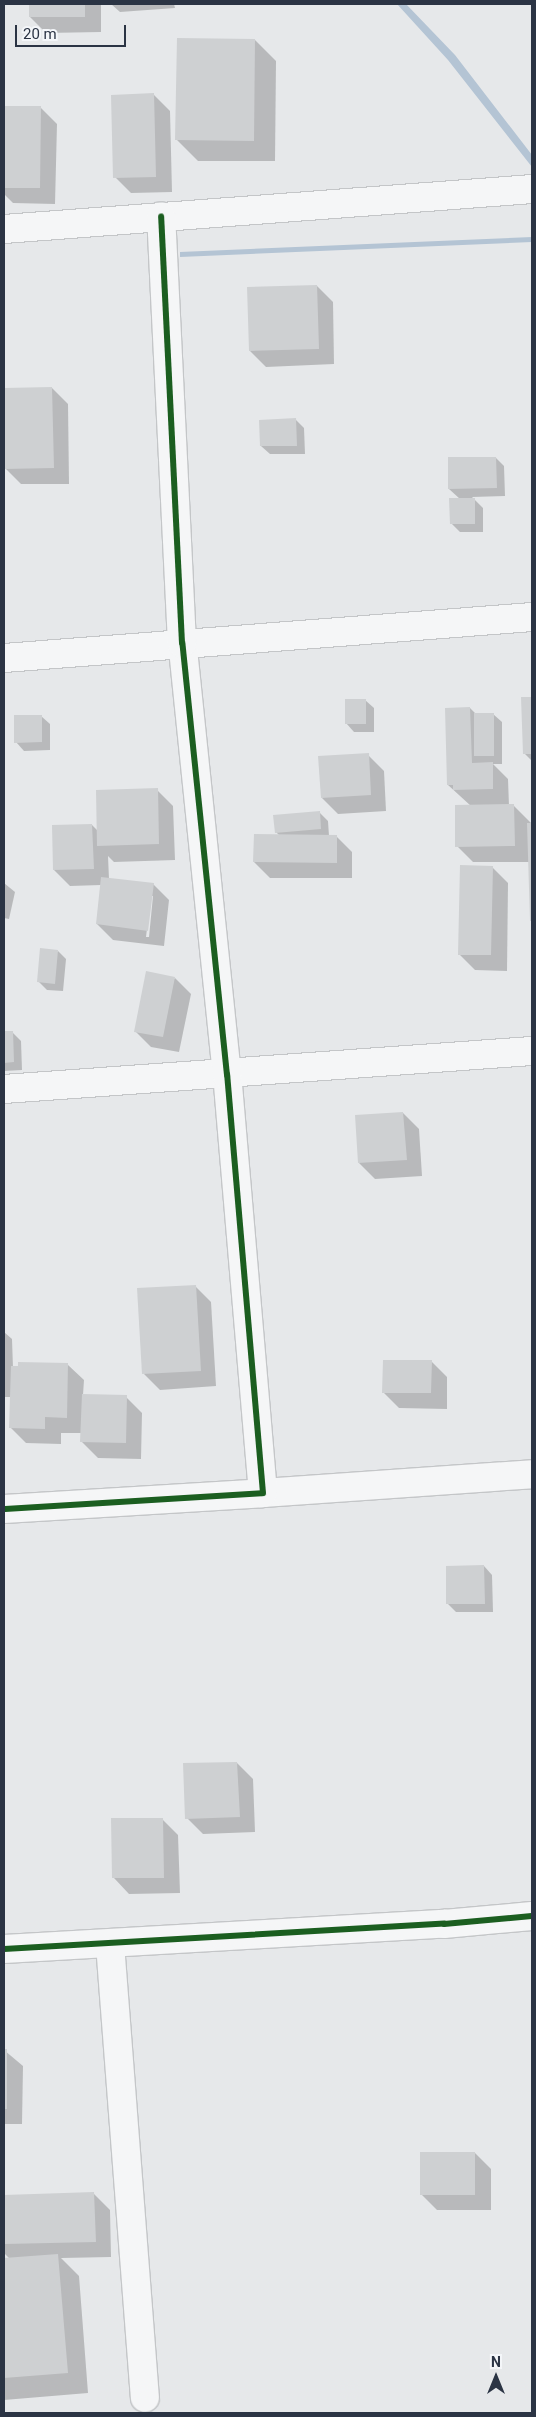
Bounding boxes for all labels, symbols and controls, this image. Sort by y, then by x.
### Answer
scale bar [18,15,129,47]
text: 20 m [23,25,57,43]
north arrow [471,2352,521,2402]
text: N [491,2354,501,2370]

